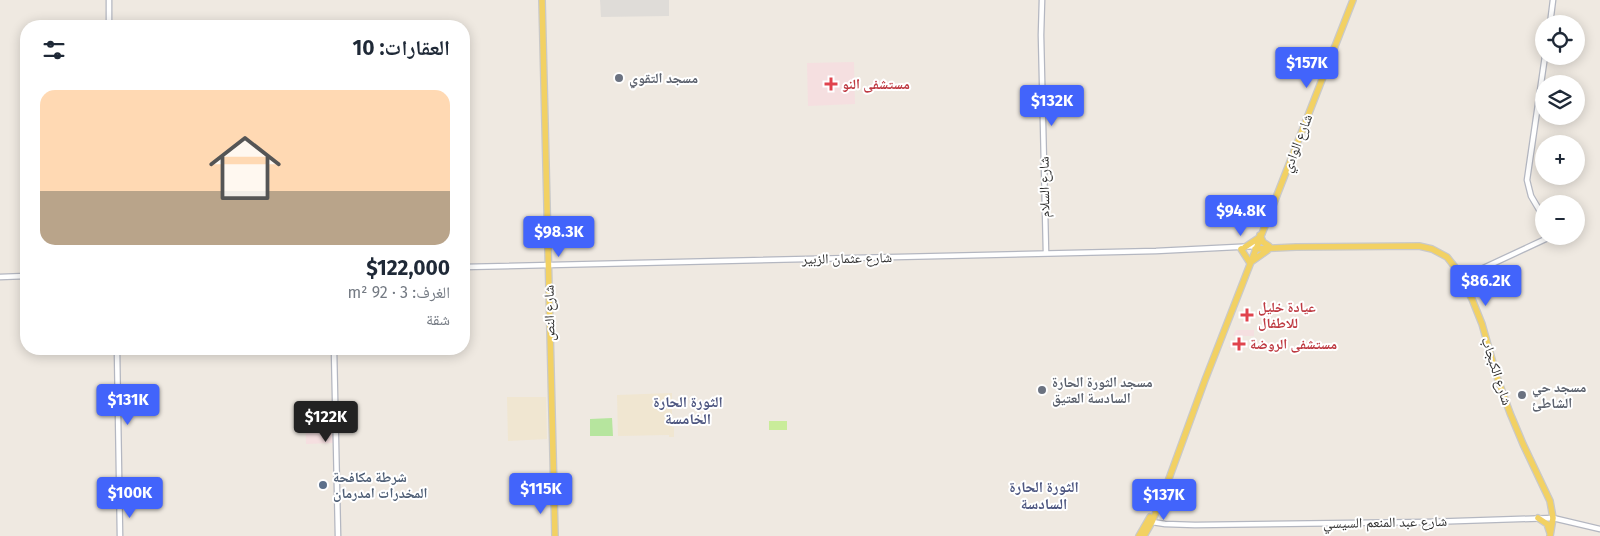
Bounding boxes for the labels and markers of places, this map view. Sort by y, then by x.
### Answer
pin: $157K [1272,46,1342,89]
place label: مسجد التقوي [629,70,698,89]
marker: مسجد التقوي [613,72,625,84]
place label: مستشفى النو [842,76,910,93]
marker: مستشفى النو [824,77,838,91]
pin: $132K [1017,84,1087,127]
pin: $94.8K [1200,194,1282,237]
pin: $98.3K [518,216,600,258]
pin: $86.2K [1445,264,1527,307]
place label: عيادة خليل للاطفال [1258,299,1316,332]
marker: عيادة خليل للاطفال [1240,308,1254,322]
place label: مستشفى الروضة [1250,336,1337,353]
marker: مستشفى الروضة [1232,337,1246,351]
place label: مسجد الثورة الحارة السادسة العتيق [1052,374,1153,407]
place label: مسجد حي الشاطئ [1532,379,1586,412]
pin: $131K [93,384,163,426]
marker: مسجد الثورة الحارة السادسة العتيق [1036,384,1048,396]
marker: مسجد حي الشاطئ [1516,389,1528,401]
pin: $122K [291,400,361,443]
place label: شرطة مكافحة المخدرات امدرمان [333,469,427,502]
pin: $115K [506,472,576,515]
pin: $100K [95,476,165,519]
pin: $137K [1129,478,1199,521]
marker: شرطة مكافحة المخدرات امدرمان [317,479,329,491]

